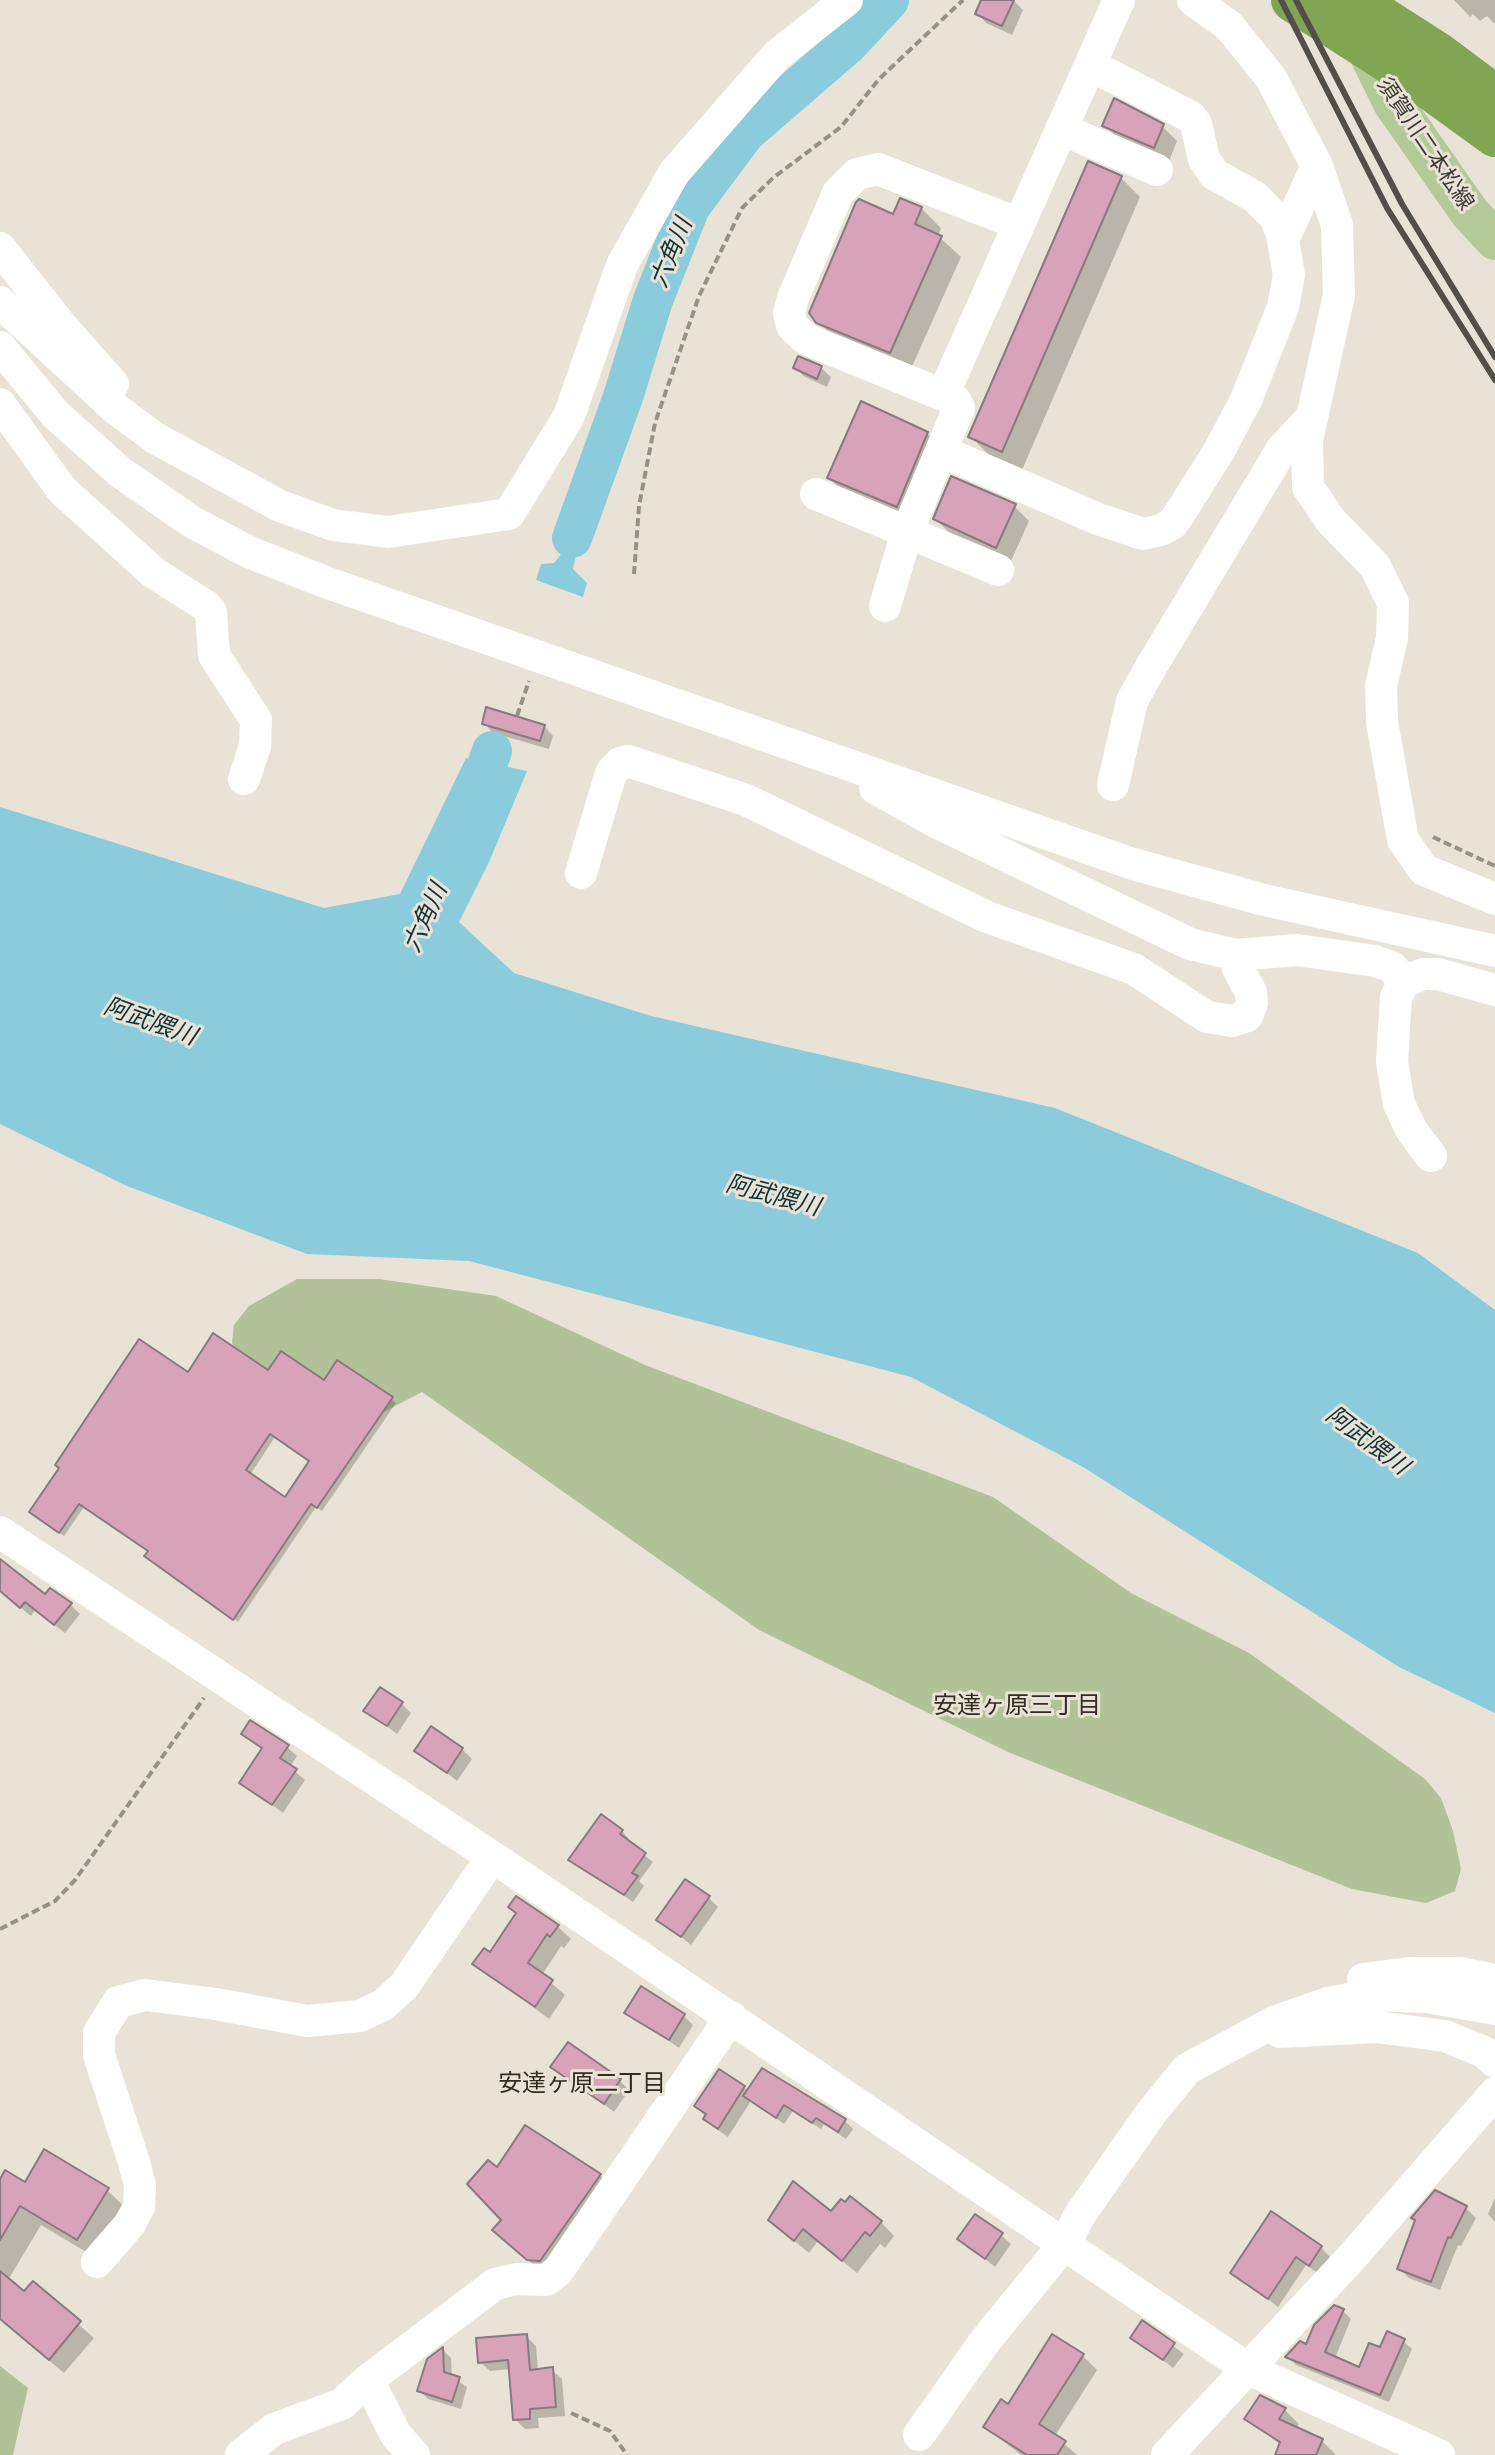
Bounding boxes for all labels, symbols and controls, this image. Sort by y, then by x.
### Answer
street label: 須賀川二本松線 [1371,73,1479,215]
water label: 六角川 [645,214,699,292]
water label: 六角川 [398,879,454,957]
water label: 阿武隈川 [100,992,200,1052]
water label: 阿武隈川 [723,1170,823,1222]
water label: 阿武隈川 [1320,1401,1414,1481]
district label: 安達ヶ原三丁目 [933,1692,1101,1720]
district label: 安達ヶ原二丁目 [498,2070,666,2098]

